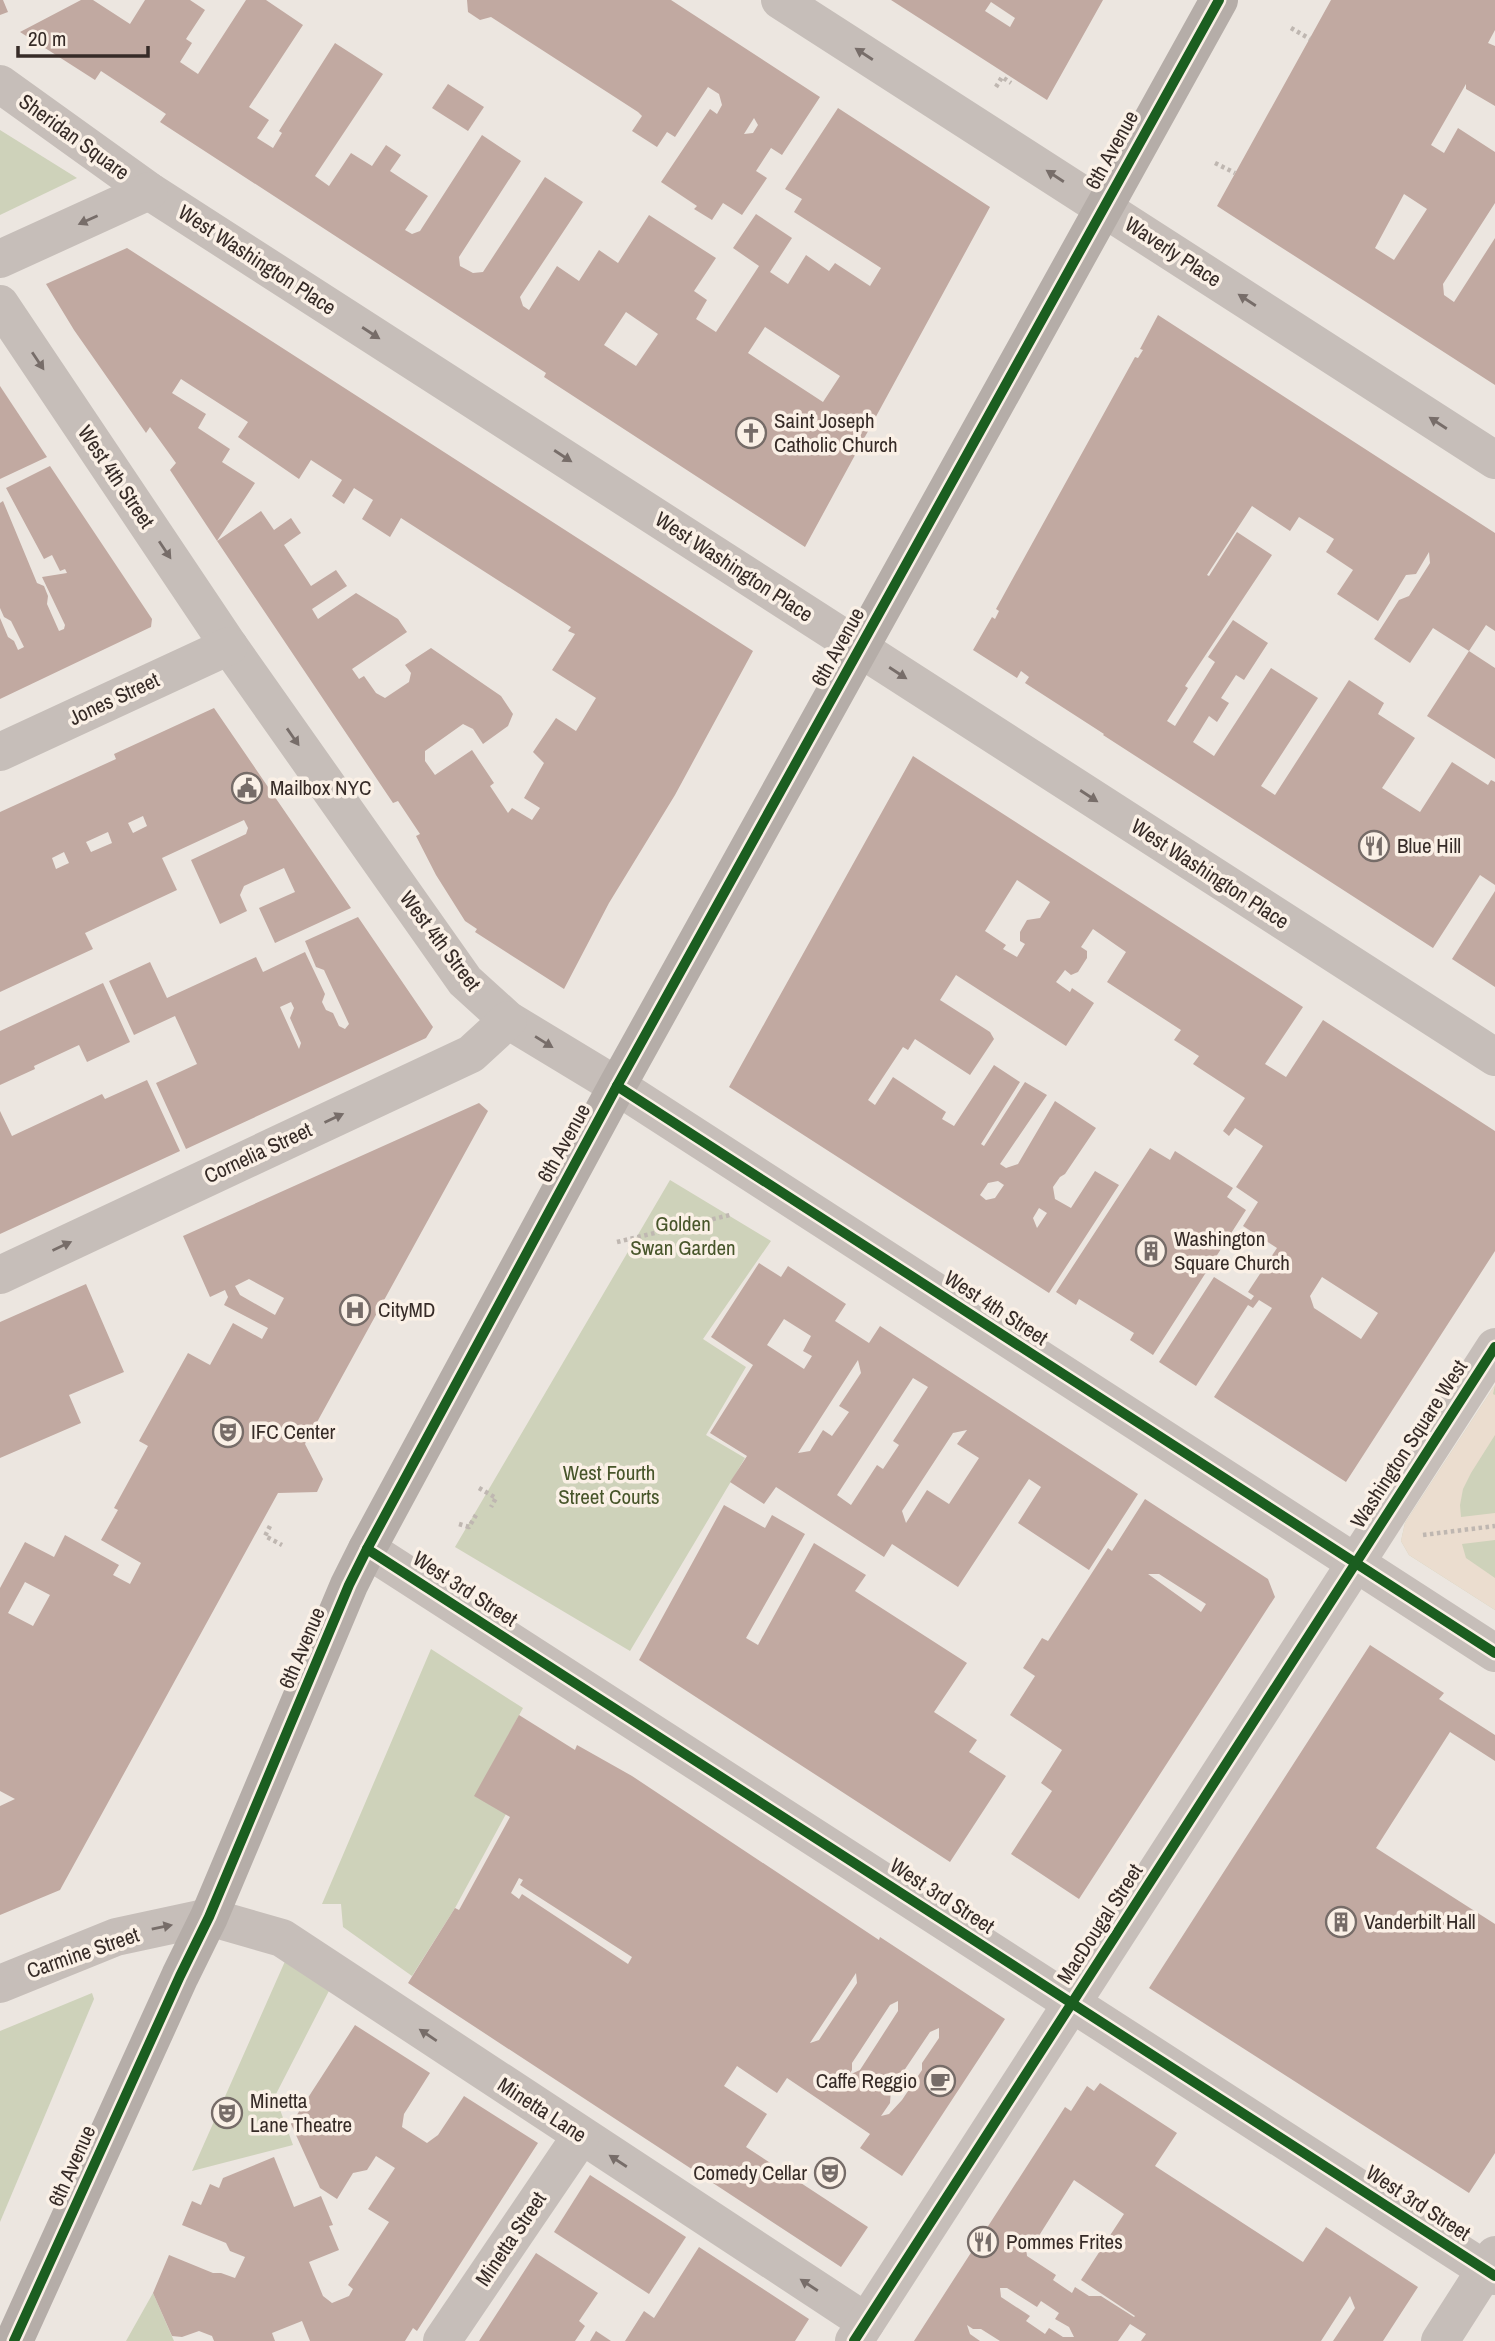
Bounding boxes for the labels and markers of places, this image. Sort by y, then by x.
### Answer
place label: Saint Joseph Catholic Church [774,406,897,459]
church icon: Saint Joseph Catholic Church [734,416,768,450]
public building icon: Mailbox NYC [230,771,264,805]
place label: Mailbox NYC [270,773,371,802]
restaurant icon: Blue Hill [1357,829,1391,863]
place label: Blue Hill [1397,831,1461,860]
place label: Washington Square Church [1174,1224,1290,1277]
building icon: Washington Square Church [1134,1234,1168,1268]
hospital icon: CityMD [338,1293,372,1327]
place label: CityMD [378,1295,435,1324]
theatre icon: IFC Center [211,1415,245,1449]
place label: IFC Center [251,1417,335,1446]
building icon: Vanderbilt Hall [1324,1905,1358,1939]
place label: Vanderbilt Hall [1364,1907,1476,1936]
cafe icon: Caffe Reggio [923,2064,957,2098]
place label: Caffe Reggio [816,2066,917,2095]
place label: Minetta Lane Theatre [250,2086,352,2139]
theatre icon: Minetta Lane Theatre [210,2096,244,2130]
theatre icon: Comedy Cellar [813,2156,847,2190]
place label: Comedy Cellar [693,2158,807,2187]
restaurant icon: Pommes Frites [966,2225,1000,2259]
place label: Pommes Frites [1006,2227,1123,2256]

